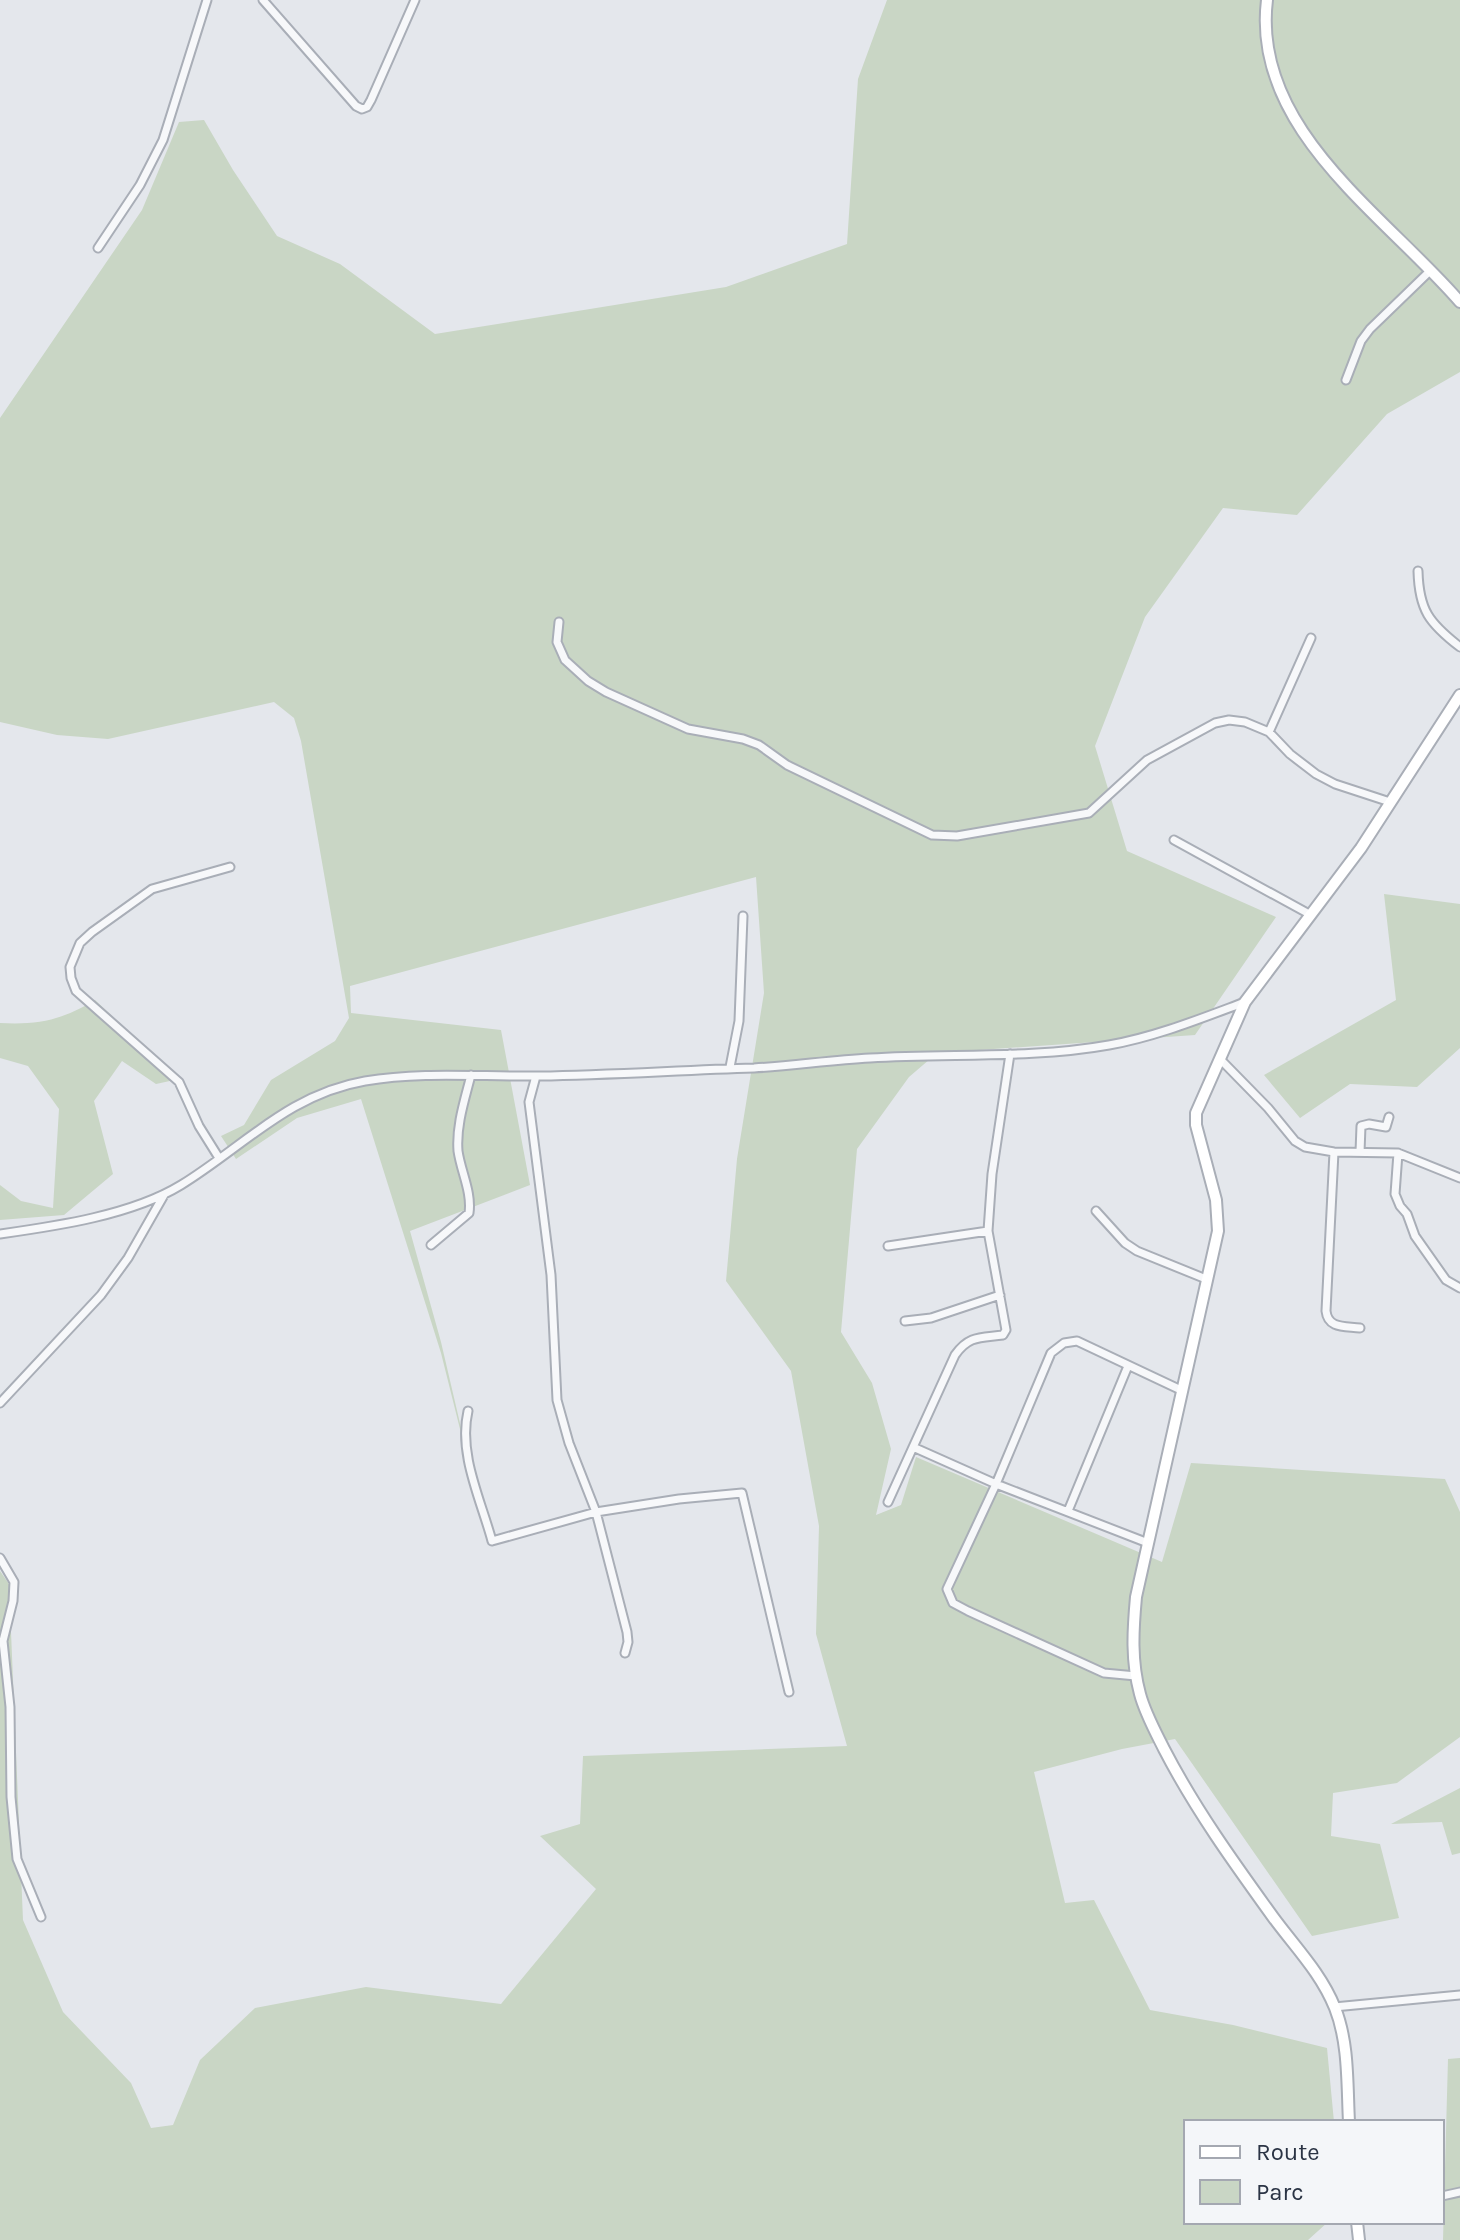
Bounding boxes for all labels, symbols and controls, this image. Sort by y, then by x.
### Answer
legend [1184,2120,1444,2224]
text: Route [1256,2138,1320,2166]
text: Parc [1256,2178,1304,2206]

